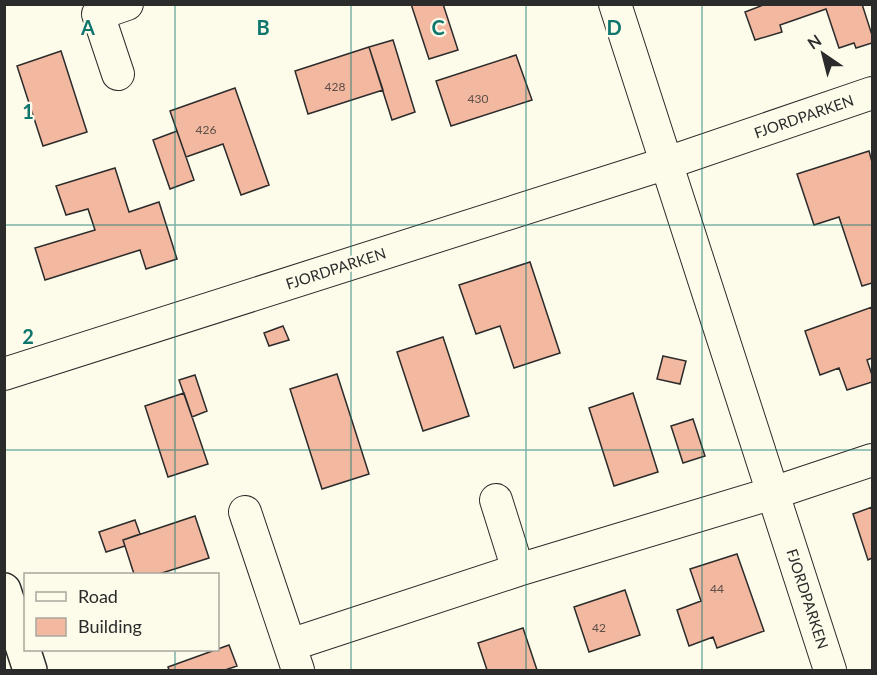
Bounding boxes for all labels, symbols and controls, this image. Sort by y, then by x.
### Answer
text: A [80,15,95,39]
text: B [256,15,270,39]
text: C [431,15,445,39]
text: D [606,15,622,39]
north arrow [793,24,853,84]
text: N [804,30,825,53]
house number: 428 [325,79,345,94]
house number: 430 [468,91,488,106]
street label: FJORDPARKEN [752,91,856,142]
text: 1 [22,99,34,123]
house number: 426 [196,122,216,137]
street label: FJORDPARKEN [283,243,388,293]
text: 2 [22,324,34,348]
street label: FJORDPARKEN [783,546,833,651]
legend [24,573,219,651]
house number: 44 [710,581,724,596]
text: Road [78,585,118,607]
text: Building [78,615,142,637]
house number: 42 [592,620,606,635]

